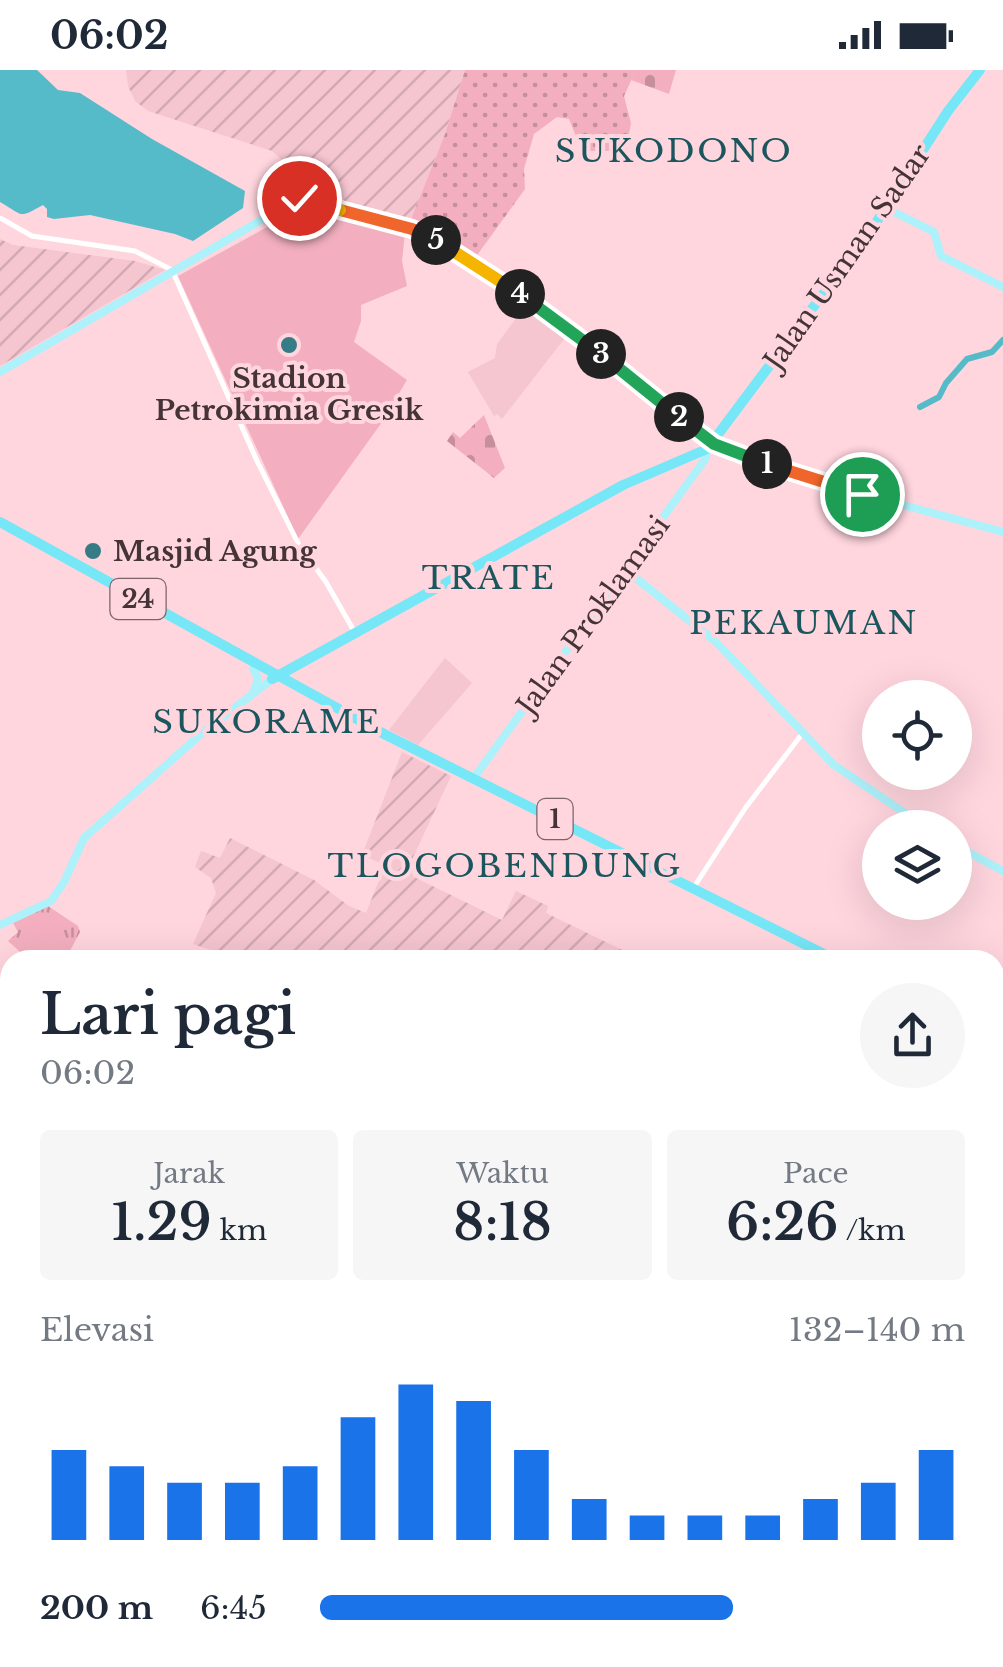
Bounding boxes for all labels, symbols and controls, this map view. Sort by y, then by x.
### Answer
text: 06:02 [50,12,169,59]
district label: SUKODONO [555,131,793,171]
street label: Jalan Usman Sadar [754,137,939,380]
pin [257,156,342,241]
icon: check [272,171,327,226]
pin: 5 [411,215,461,265]
text: 5 [428,222,444,257]
pin: 4 [495,269,545,319]
text: 4 [511,276,529,311]
pin: 3 [576,329,626,379]
marker: Stadion Petrokimia Gresik [278,334,300,356]
text: 3 [592,336,610,371]
place label: Stadion Petrokimia Gresik [155,361,424,428]
pin: 2 [654,392,704,442]
text: 2 [670,399,688,434]
pin: 1 [742,439,792,489]
text: 1 [761,446,773,481]
pin [820,452,905,537]
icon: arrive [835,467,890,522]
street label: Jalan Proklamasi [507,509,677,725]
place label: Masjid Agung [113,534,317,569]
marker: Masjid Agung [82,540,104,562]
district label: TRATE [422,558,556,598]
road number: 24 [110,579,166,619]
district label: PEKAUMAN [689,603,919,643]
map controls [862,680,972,920]
button: locate [862,680,972,790]
district label: SUKORAME [152,702,382,742]
road number: 1 [538,799,572,839]
button: layers [862,810,972,920]
district label: TLOGOBENDUNG [328,846,683,886]
text: Lari pagi [40,981,296,1049]
button: share [860,983,965,1088]
text: 06:02 [40,1053,135,1093]
text: Jarak [153,1156,225,1191]
text: Waktu [456,1156,549,1191]
text: Pace [783,1156,849,1191]
text: 1.29 [111,1191,212,1254]
text: 8:18 [453,1191,552,1254]
text: 6:26 [726,1191,839,1254]
text: km [212,1213,267,1248]
text: /km [839,1213,906,1248]
text: Elevasi [40,1310,154,1350]
text: 132–140 m [789,1310,965,1350]
text: 200 m [40,1588,153,1628]
text: 6:45 [200,1588,267,1628]

